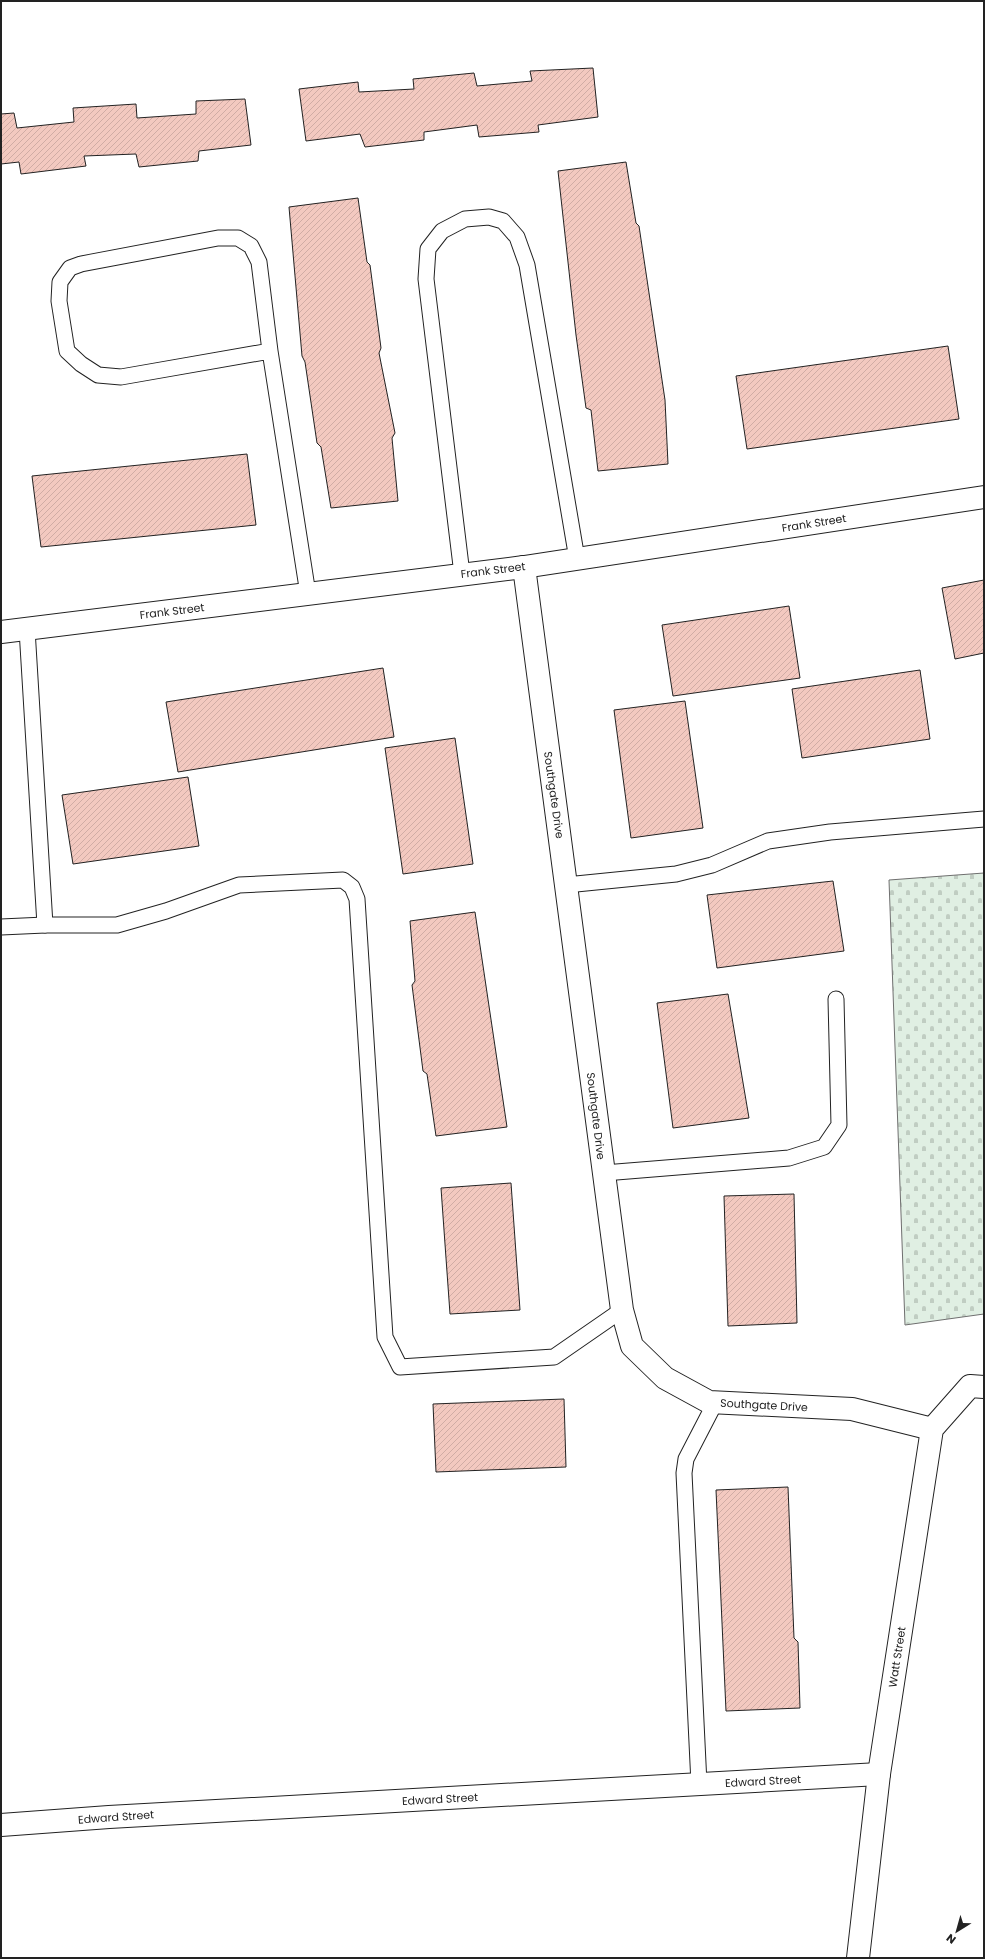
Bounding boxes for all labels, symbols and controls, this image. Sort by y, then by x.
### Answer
street label: Frank Street [781,510,847,536]
street label: Frank Street [460,558,526,582]
street label: Frank Street [139,599,205,623]
street label: Southgate Drive [540,750,568,840]
street label: Southgate Drive [583,1071,609,1161]
street label: Southgate Drive [720,1395,808,1415]
street label: Watt Street [884,1625,910,1689]
street label: Edward Street [725,1771,801,1791]
street label: Edward Street [402,1789,478,1809]
street label: Edward Street [77,1806,155,1828]
north arrow [937,1911,977,1951]
text: N [943,1930,959,1948]

